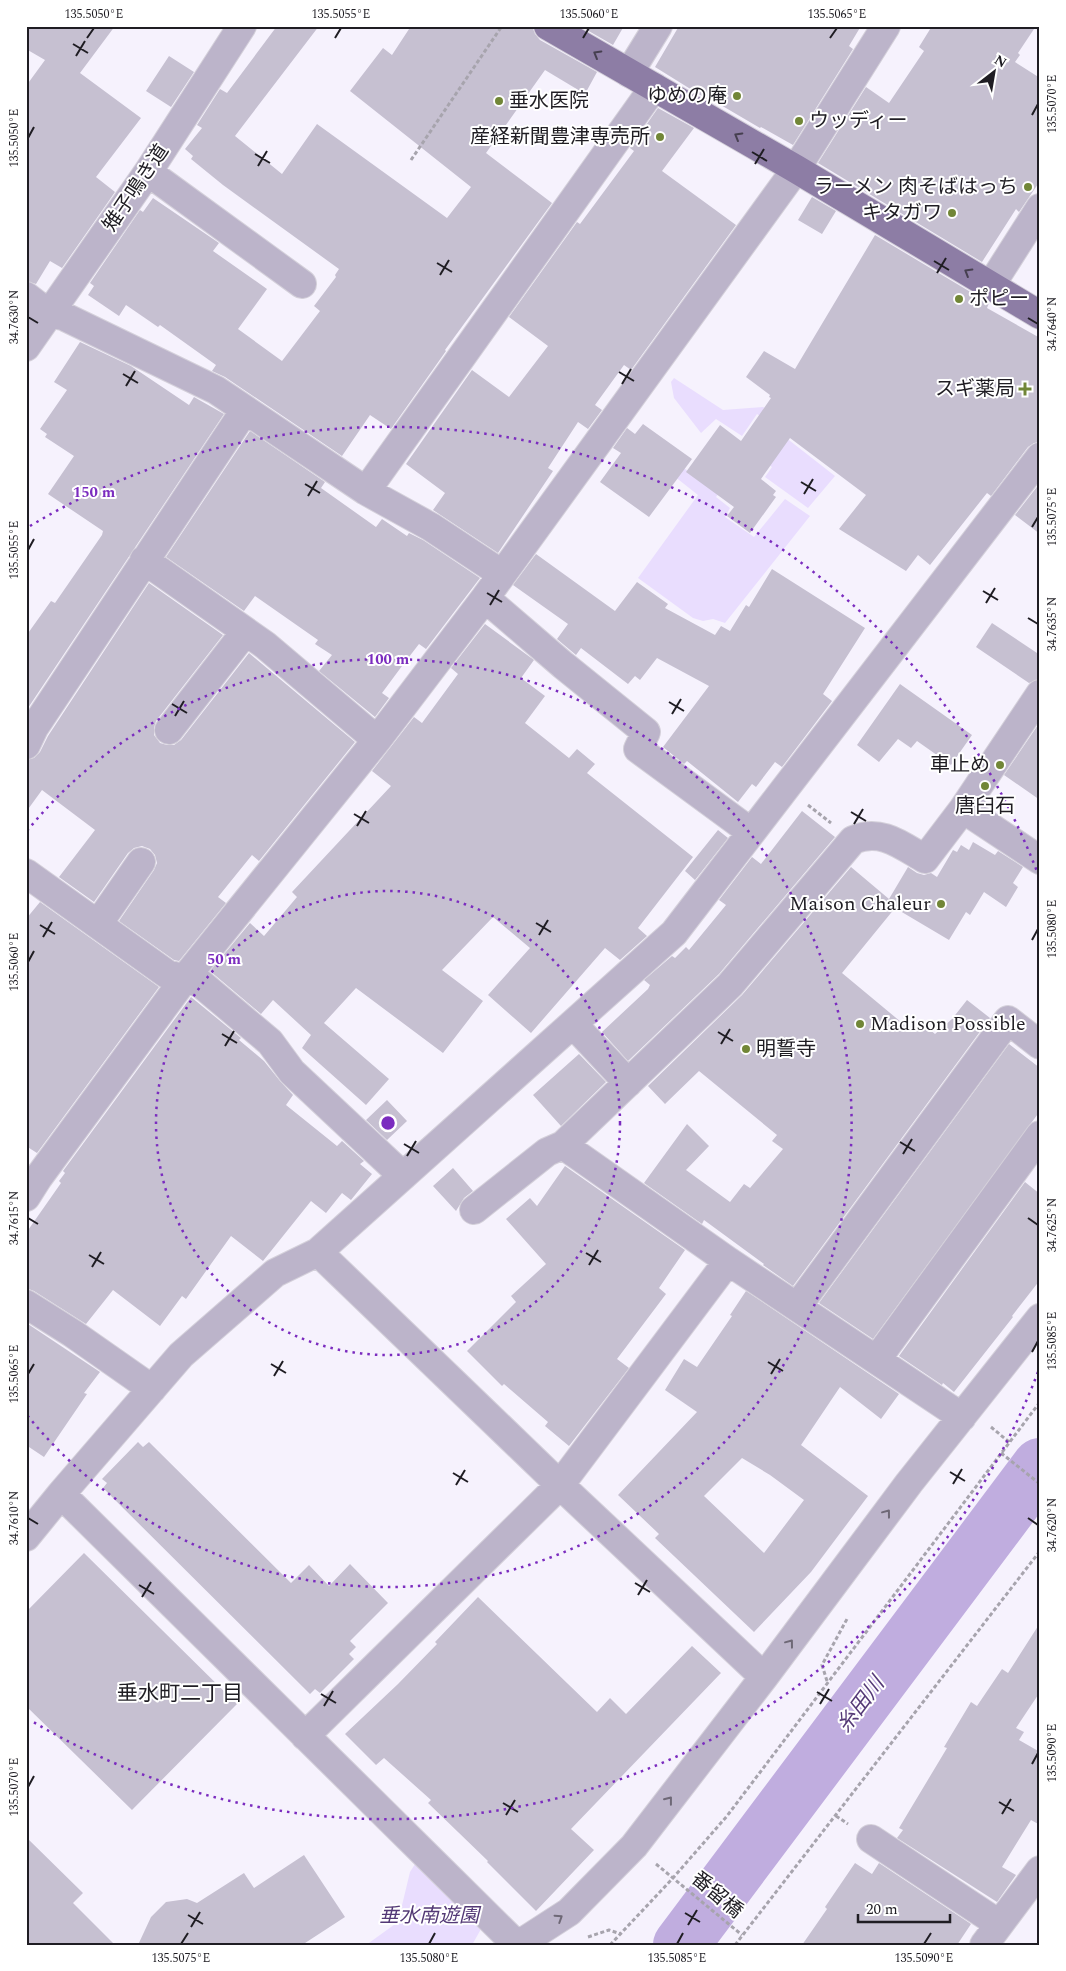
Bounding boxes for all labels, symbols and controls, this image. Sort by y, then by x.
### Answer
text: 135.5050°E [65,5,123,24]
text: 135.5055°E [312,5,370,24]
text: 135.5060°E [560,5,618,24]
text: 135.5065°E [808,5,866,24]
north arrow [968,48,1018,98]
text: N [990,49,1011,73]
one-way arrow [594,51,603,61]
text: 135.5070°E [1043,75,1062,133]
place label: ゆめの庵 [647,81,727,111]
place label: 垂水医院 [509,86,589,116]
marker: ゆめの庵 [731,90,743,102]
marker: 垂水医院 [493,95,505,107]
place label: ウッディー [809,106,908,136]
text: 135.5050°E [5,109,24,167]
marker: ウッディー [793,115,805,127]
place label: 産経新聞豊津専売所 [470,122,650,152]
marker: 産経新聞豊津専売所 [654,131,666,143]
one-way arrow [734,132,743,142]
street label: 雉子鳴き道 [96,138,176,238]
place label: ラーメン 肉そばはっち [814,172,1018,202]
marker: ラーメン 肉そばはっち [1022,181,1034,193]
place label: キタガワ [862,198,942,228]
marker: キタガワ [946,207,958,219]
one-way arrow [965,268,974,278]
place label: ポピー [969,284,1029,314]
text: 34.7630°N [5,290,24,344]
marker: ポピー [953,293,965,305]
text: 34.7640°N [1043,297,1062,351]
place label: スギ薬局 [935,374,1015,404]
marker: スギ薬局 [1019,383,1031,395]
text: 150 m [73,481,116,504]
text: 135.5075°E [1043,488,1062,546]
text: 135.5055°E [5,521,24,579]
text: 34.7635°N [1043,597,1062,651]
text: 100 m [367,648,410,671]
place label: 車止め [930,750,990,780]
marker: 車止め [994,759,1006,771]
marker: 唐臼石 [979,780,991,792]
place label: 唐臼石 [955,791,1015,821]
place label: Maison Chaleur [789,889,931,919]
marker: Maison Chaleur [935,898,947,910]
text: 135.5080°E [1043,900,1062,958]
text: 135.5060°E [5,933,24,991]
text: 50 m [207,948,242,971]
place label: Madison Possible [870,1009,1026,1039]
marker: Madison Possible [854,1018,866,1030]
place label: 明誓寺 [756,1034,816,1064]
marker: 明誓寺 [740,1043,752,1055]
centre of rings [379,1114,397,1132]
text: 34.7615°N [5,1191,24,1245]
text: 34.7625°N [1043,1198,1062,1252]
text: 135.5085°E [1043,1312,1062,1370]
text: 135.5065°E [5,1345,24,1403]
text: 34.7610°N [5,1491,24,1545]
text: 34.7620°N [1043,1498,1062,1552]
one-way arrow [882,1510,890,1519]
one-way arrow [784,1639,793,1649]
water label: 糸田川 [829,1669,894,1740]
district label: 垂水町二丁目 [117,1678,243,1710]
text: 135.5090°E [1043,1724,1062,1782]
text: 135.5070°E [5,1758,24,1816]
one-way arrow [664,1796,673,1805]
street label: 番留橋 [684,1864,750,1926]
scale bar [858,1891,951,1923]
text: 20 m [866,1898,898,1921]
park label: 垂水南遊園 [379,1901,482,1931]
one-way arrow [554,1915,563,1924]
text: 135.5075°E [152,1949,210,1968]
text: 135.5080°E [400,1949,458,1968]
text: 135.5085°E [648,1949,706,1968]
text: 135.5090°E [895,1949,953,1968]

